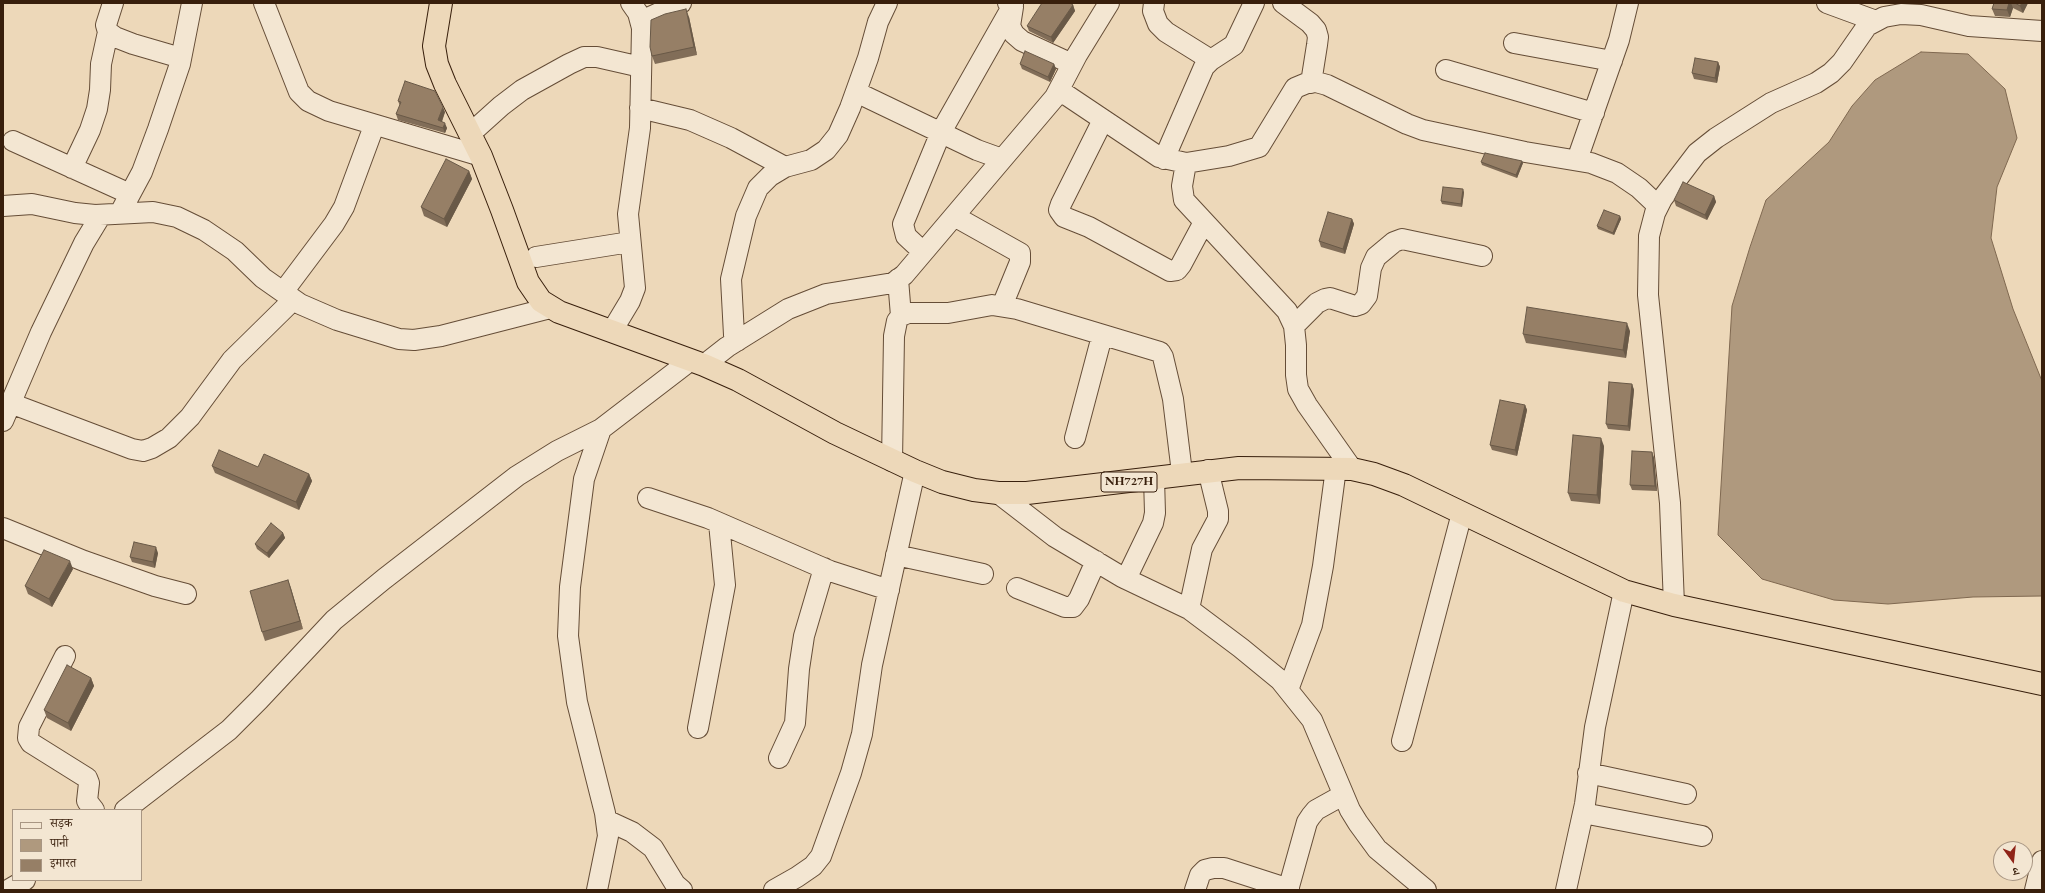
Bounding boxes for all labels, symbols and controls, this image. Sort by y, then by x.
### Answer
road number: NH727H [1101,472,1157,492]
legend [12,809,142,881]
text: सड़क [50,815,73,831]
text: पानी [50,835,68,851]
north arrow [1993,841,2033,881]
text: इमारत [50,855,76,871]
text: उ [2011,864,2020,879]

